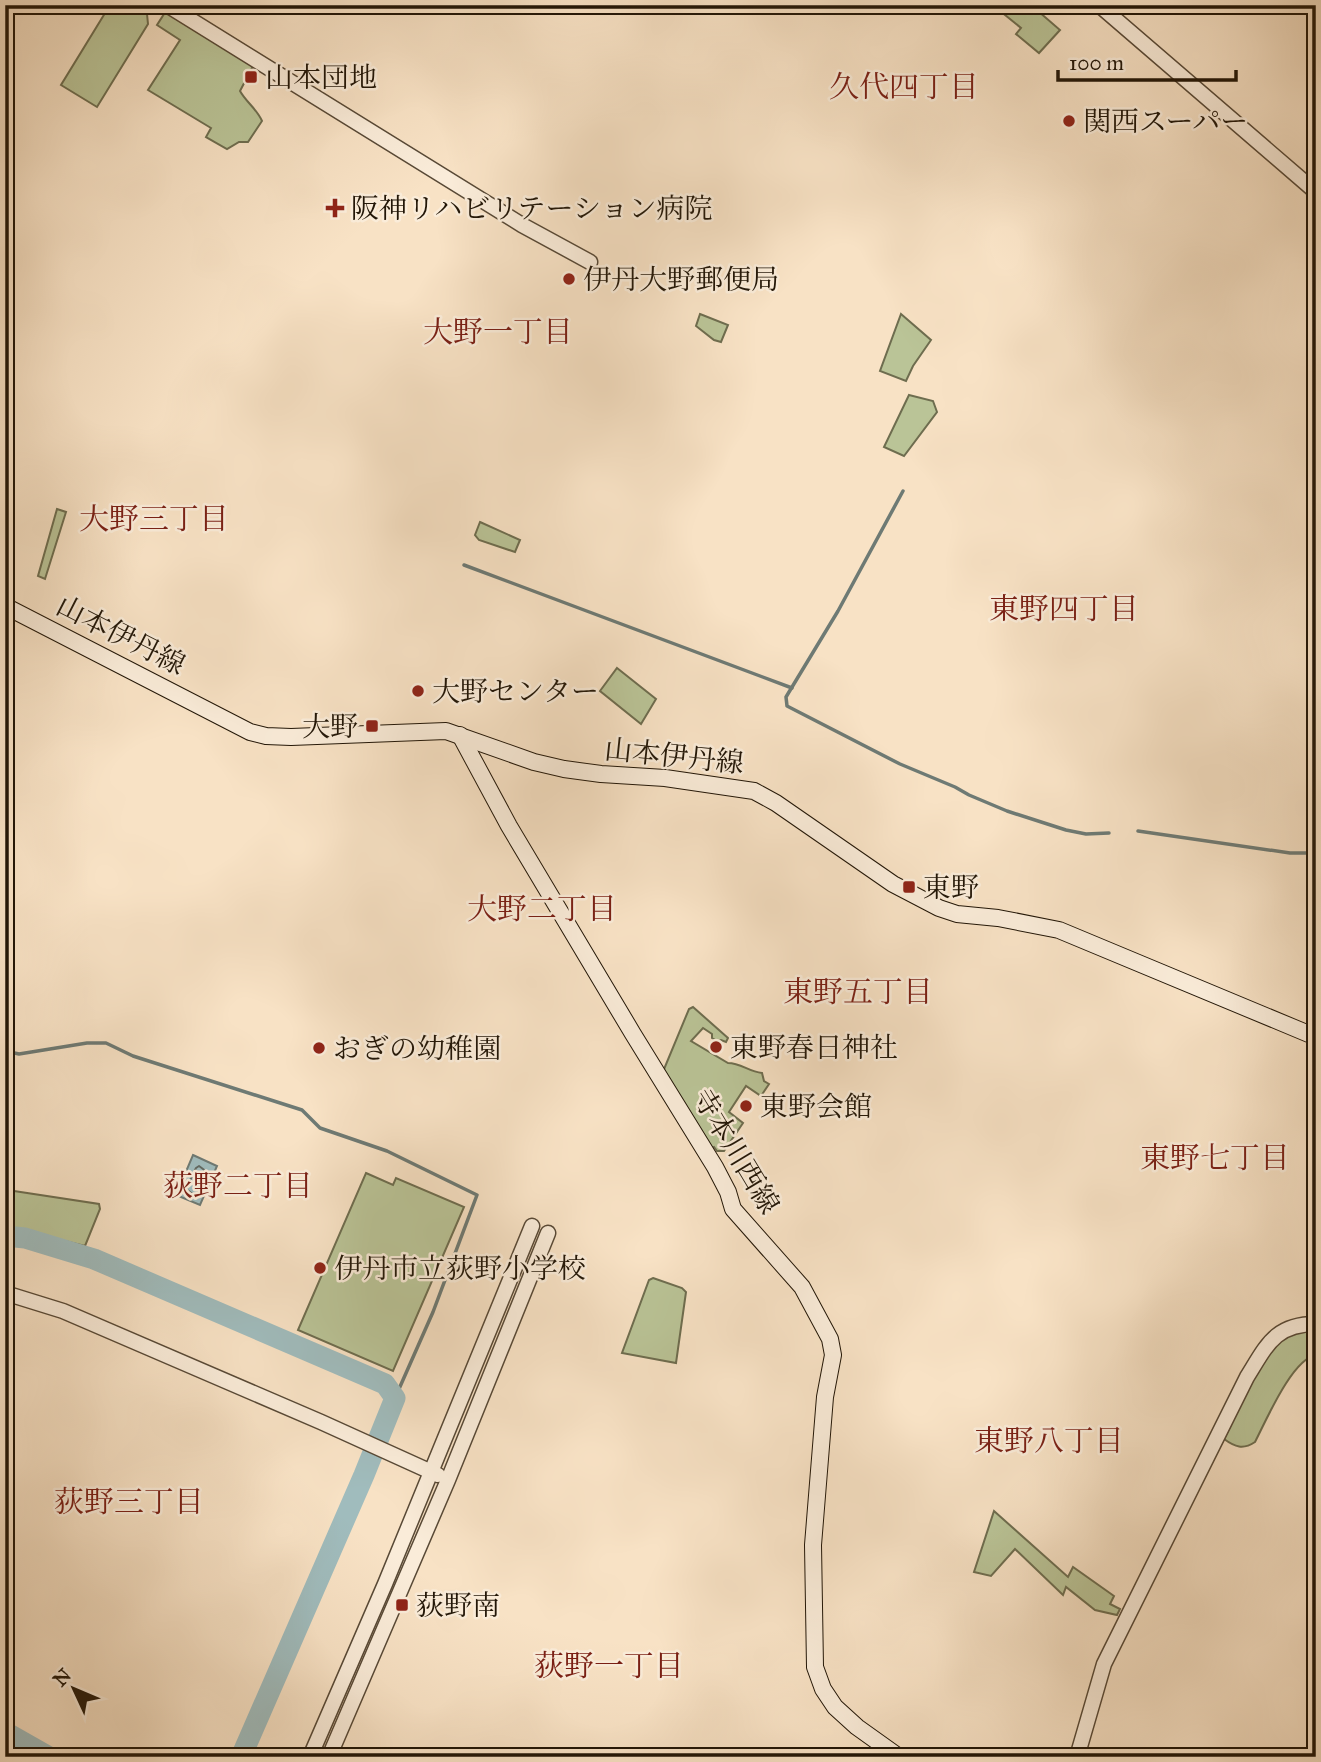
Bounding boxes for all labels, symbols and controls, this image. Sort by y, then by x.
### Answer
scale bar [1058,38,1237,82]
text: 100 m [1069,50,1124,76]
place label: 山本団地 [265,60,377,95]
marker: 山本団地 [243,69,259,85]
district label: 久代四丁目 [829,69,979,105]
place label: 関西スーパー [1083,104,1248,139]
marker: 関西スーパー [1061,113,1077,129]
place label: 阪神リハビリテーション病院 [351,191,712,226]
marker: 阪神リハビリテーション病院 [325,198,345,218]
place label: 伊丹大野郵便局 [583,262,779,297]
marker: 伊丹大野郵便局 [561,271,577,287]
district label: 大野一丁目 [423,314,573,350]
district label: 大野三丁目 [79,501,229,537]
street label: 山本伊丹線 [51,588,191,682]
district label: 東野四丁目 [989,591,1139,627]
place label: 大野センター [432,674,599,709]
marker: 大野センター [410,683,426,699]
place label: 大野 [302,709,358,744]
marker: 大野 [364,718,380,734]
street label: 山本伊丹線 [603,731,745,781]
place label: 東野 [923,870,979,905]
marker: 東野 [901,879,917,895]
district label: 大野二丁目 [467,891,617,927]
district label: 東野五丁目 [783,974,933,1010]
place label: 東野春日神社 [730,1030,898,1065]
place label: おぎの幼稚園 [333,1031,501,1066]
marker: 東野春日神社 [708,1039,724,1055]
marker: おぎの幼稚園 [311,1040,327,1056]
street label: 寺本川西線 [685,1082,787,1220]
place label: 東野会館 [760,1089,872,1124]
marker: 東野会館 [738,1098,754,1114]
district label: 東野七丁目 [1140,1140,1290,1176]
district label: 荻野二丁目 [163,1168,313,1204]
place label: 伊丹市立荻野小学校 [334,1251,586,1286]
marker: 伊丹市立荻野小学校 [312,1260,328,1276]
district label: 東野八丁目 [974,1423,1124,1459]
district label: 荻野三丁目 [54,1484,204,1520]
place label: 荻野南 [416,1588,500,1623]
marker: 荻野南 [394,1597,410,1613]
district label: 荻野一丁目 [534,1648,684,1684]
north arrow [38,1654,108,1724]
text: N [48,1664,76,1691]

